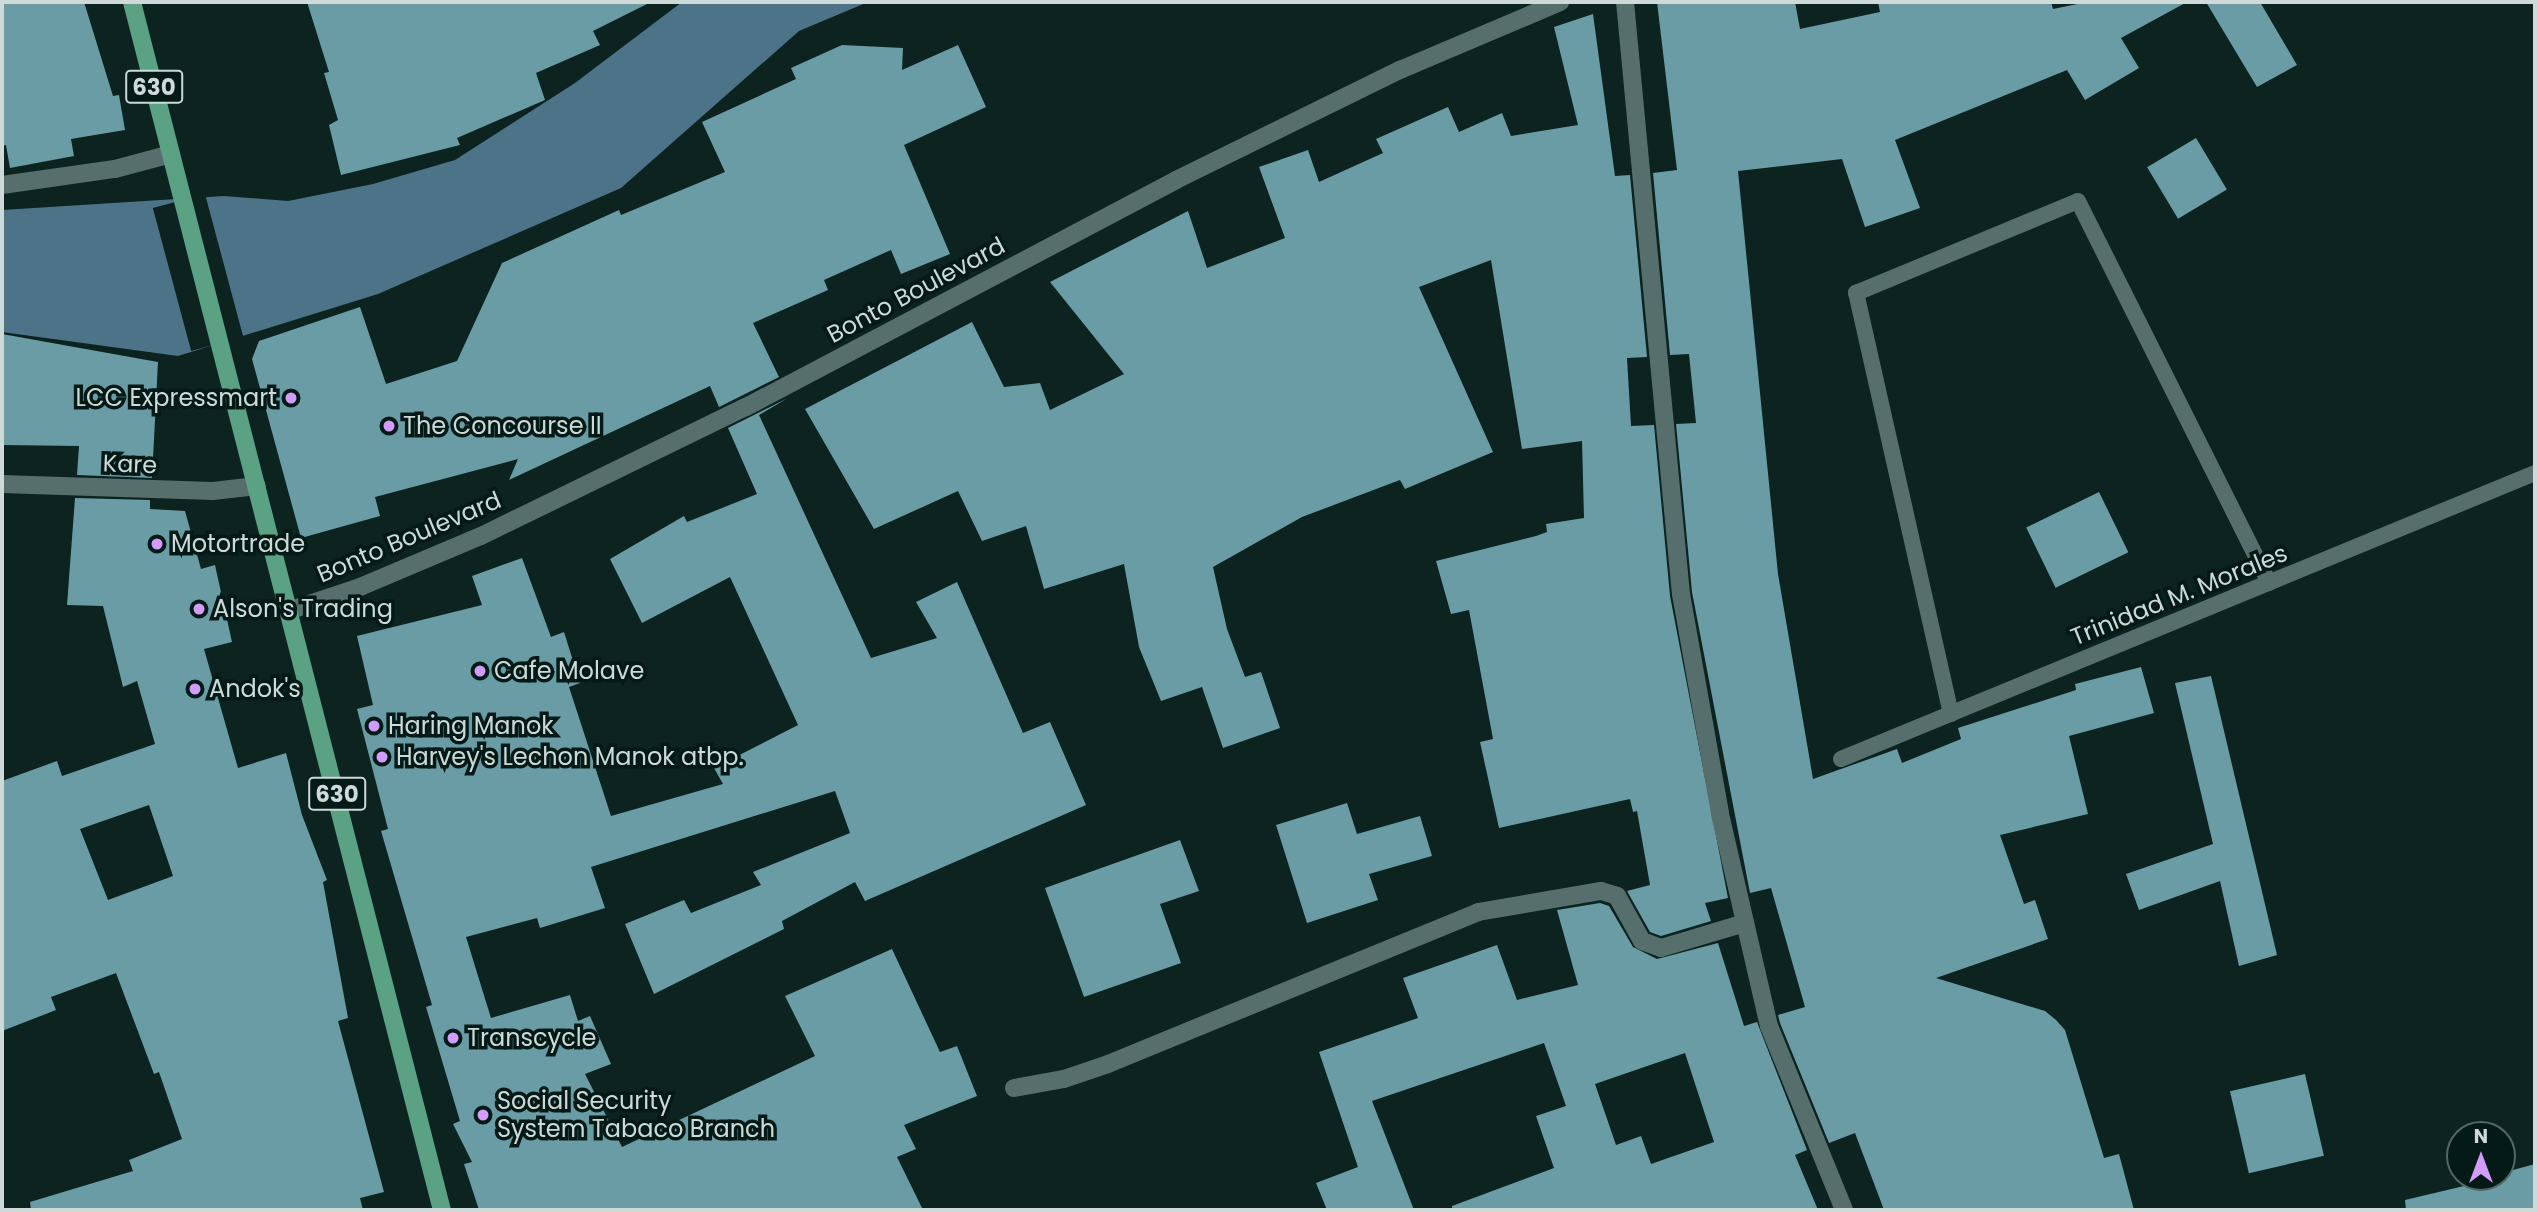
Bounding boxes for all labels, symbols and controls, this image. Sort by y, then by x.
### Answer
road number: 630 [124,68,184,106]
street label: Bonto Boulevard [822,231,1010,349]
place label: LCC Expressmart [76,384,277,412]
marker: LCC Expressmart [283,390,299,406]
place label: The Concourse II [403,412,602,440]
marker: The Concourse II [381,418,397,434]
street label: Kare [102,449,158,479]
street label: Bonto Boulevard [313,485,505,589]
place label: Motortrade [171,530,305,558]
marker: Motortrade [149,536,165,552]
street label: Trinidad M. Morales [2067,538,2291,652]
place label: Alson's Trading [213,595,393,623]
marker: Alson's Trading [191,601,207,617]
place label: Cafe Molave [494,657,644,685]
marker: Cafe Molave [472,663,488,679]
place label: Andok's [209,675,301,703]
marker: Andok's [187,681,203,697]
place label: Haring Manok [388,712,554,740]
marker: Haring Manok [366,718,382,734]
place label: Harvey's Lechon Manok atbp. [396,743,744,771]
marker: Harvey's Lechon Manok atbp. [374,749,390,765]
road number: 630 [307,774,367,814]
place label: Transcycle [467,1024,596,1052]
marker: Transcycle [445,1030,461,1046]
place label: Social Security System Tabaco Branch [497,1087,775,1143]
marker: Social Security System Tabaco Branch [475,1107,491,1123]
north arrow [2446,1121,2516,1191]
text: N [2474,1123,2488,1150]

